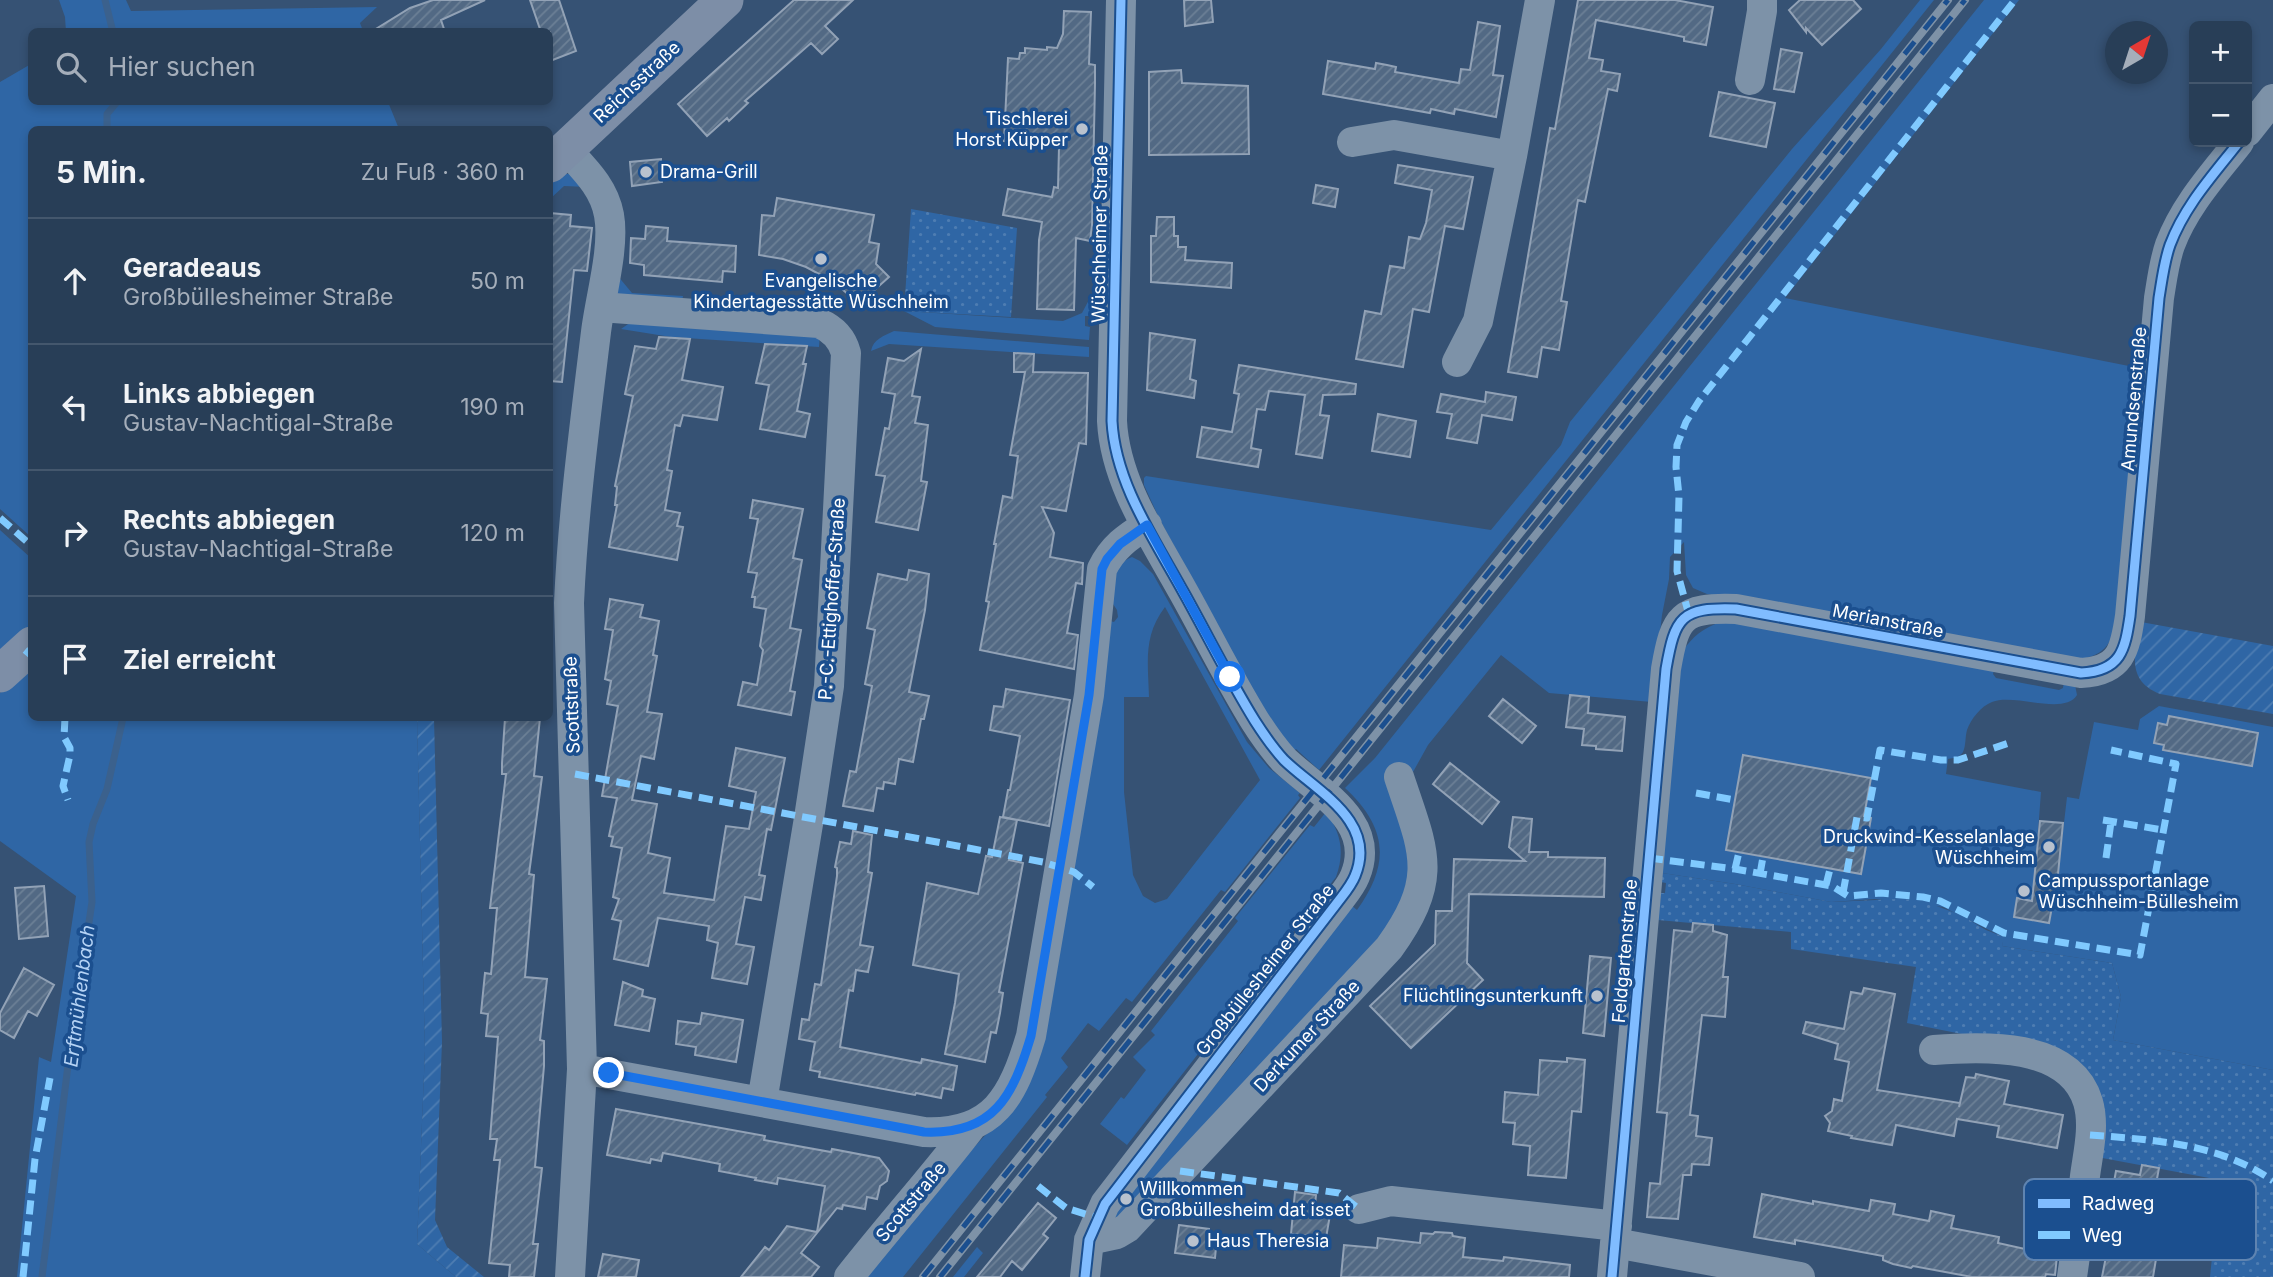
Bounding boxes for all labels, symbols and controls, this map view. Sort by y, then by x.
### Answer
north arrow [2105,21,2168,84]
map controls [2189,21,2252,147]
button: + [2189,21,2252,84]
search box [28,28,553,105]
street label: Reichsstraße [589,36,684,127]
icon: search [52,48,90,86]
text: Hier suchen [108,51,256,82]
button: − [2189,84,2252,147]
place label: Tischlerei Horst Küpper [955,108,1068,150]
marker: Tischlerei Horst Küpper [1074,121,1090,137]
street label: Wüschheimer Straße [1087,145,1112,323]
text: 5 Min. [56,154,147,190]
text: Zu Fuß · 360 m [361,158,525,186]
place label: Drama-Grill [660,161,758,182]
marker: Drama-Grill [638,164,654,180]
marker: Evangelische Kindertagesstätte Wüschheim [813,251,829,267]
text: Geradeaus [123,252,261,283]
icon: ahead [56,262,94,300]
text: 50 m [470,267,525,295]
place label: Evangelische Kindertagesstätte Wüschheim [693,270,949,312]
text: Großbüllesheimer Straße [123,283,393,311]
street label: Amundsenstraße [2117,326,2150,472]
text: Links abbiegen [123,378,315,409]
icon: left [56,388,94,426]
text: 190 m [460,393,525,421]
text: Gustav-Nachtigal-Straße [123,409,393,437]
street label: P.-C.-Ettighoffer-Straße [814,497,849,701]
text: Rechts abbiegen [123,504,335,535]
icon: right [56,514,94,552]
text: 120 m [460,519,525,547]
text: Gustav-Nachtigal-Straße [123,535,393,563]
street label: Merianstraße [1831,599,1945,642]
icon: arrive [56,640,94,678]
text: Ziel erreicht [123,644,276,675]
street label: Scottstraße [559,656,584,754]
route start [1214,661,1245,692]
place label: Druckwind-Kesselanlage Wüschheim [1823,826,2035,868]
marker: Druckwind-Kesselanlage Wüschheim [2041,839,2057,855]
place label: Campussportanlage Wüschheim-Büllesheim [2038,870,2239,912]
street label: Feldgartenstraße [1608,878,1641,1024]
street label: Großbüllesheimer Straße [1191,880,1338,1060]
marker: Campussportanlage Wüschheim-Büllesheim [2016,883,2032,899]
water label: Erftmühlenbach [59,924,100,1068]
street label: Derkumer Straße [1249,975,1364,1096]
place label: Flüchtlingsunterkunft [1403,985,1583,1006]
marker: Flüchtlingsunterkunft [1589,988,1605,1004]
route end [593,1057,624,1088]
street label: Scottstraße [871,1158,950,1246]
place label: Willkommen Großbüllesheim dat isset [1140,1178,1350,1220]
legend [2024,1179,2256,1260]
marker: Willkommen Großbüllesheim dat isset [1118,1191,1134,1207]
text: Radweg [2082,1192,2154,1215]
text: Weg [2082,1224,2123,1247]
place label: Haus Theresia [1207,1230,1329,1251]
marker: Haus Theresia [1185,1233,1201,1249]

